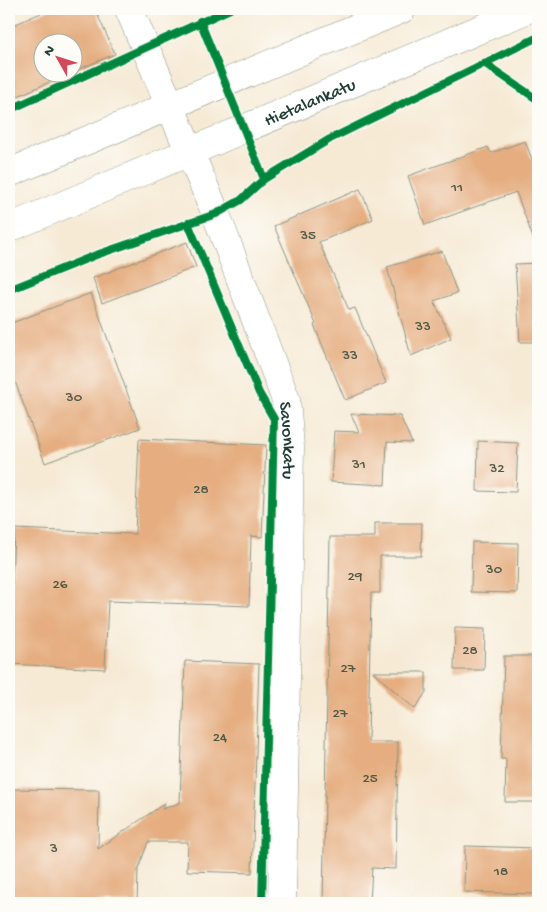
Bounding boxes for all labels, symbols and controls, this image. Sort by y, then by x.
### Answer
north arrow [32,32,82,82]
text: N [40,42,59,60]
street label: Hietalankatu [261,75,360,132]
house number: 11 [450,179,463,197]
house number: 35 [299,227,316,245]
house number: 33 [414,318,431,336]
house number: 33 [341,347,358,365]
house number: 30 [65,389,83,407]
street label: Savonkatu [273,401,298,480]
house number: 31 [351,456,366,474]
house number: 32 [488,460,505,478]
house number: 28 [193,481,209,499]
house number: 30 [485,561,503,579]
house number: 29 [348,568,363,586]
house number: 26 [53,576,68,594]
house number: 28 [462,642,478,660]
house number: 27 [340,660,357,678]
house number: 27 [332,705,349,723]
house number: 24 [213,729,227,747]
house number: 25 [362,770,378,788]
house number: 3 [49,840,58,858]
house number: 18 [493,863,508,881]

